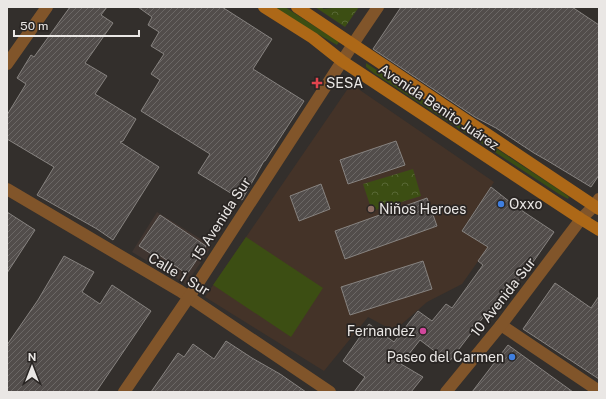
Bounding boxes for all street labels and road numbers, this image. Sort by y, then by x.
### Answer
street label: Avenida Benito Juárez [376,61,502,153]
street label: 15 Avenida Sur [188,174,254,264]
street label: Calle 1 Sur [145,249,213,299]
street label: 10 Avenida Sur [467,254,539,340]

